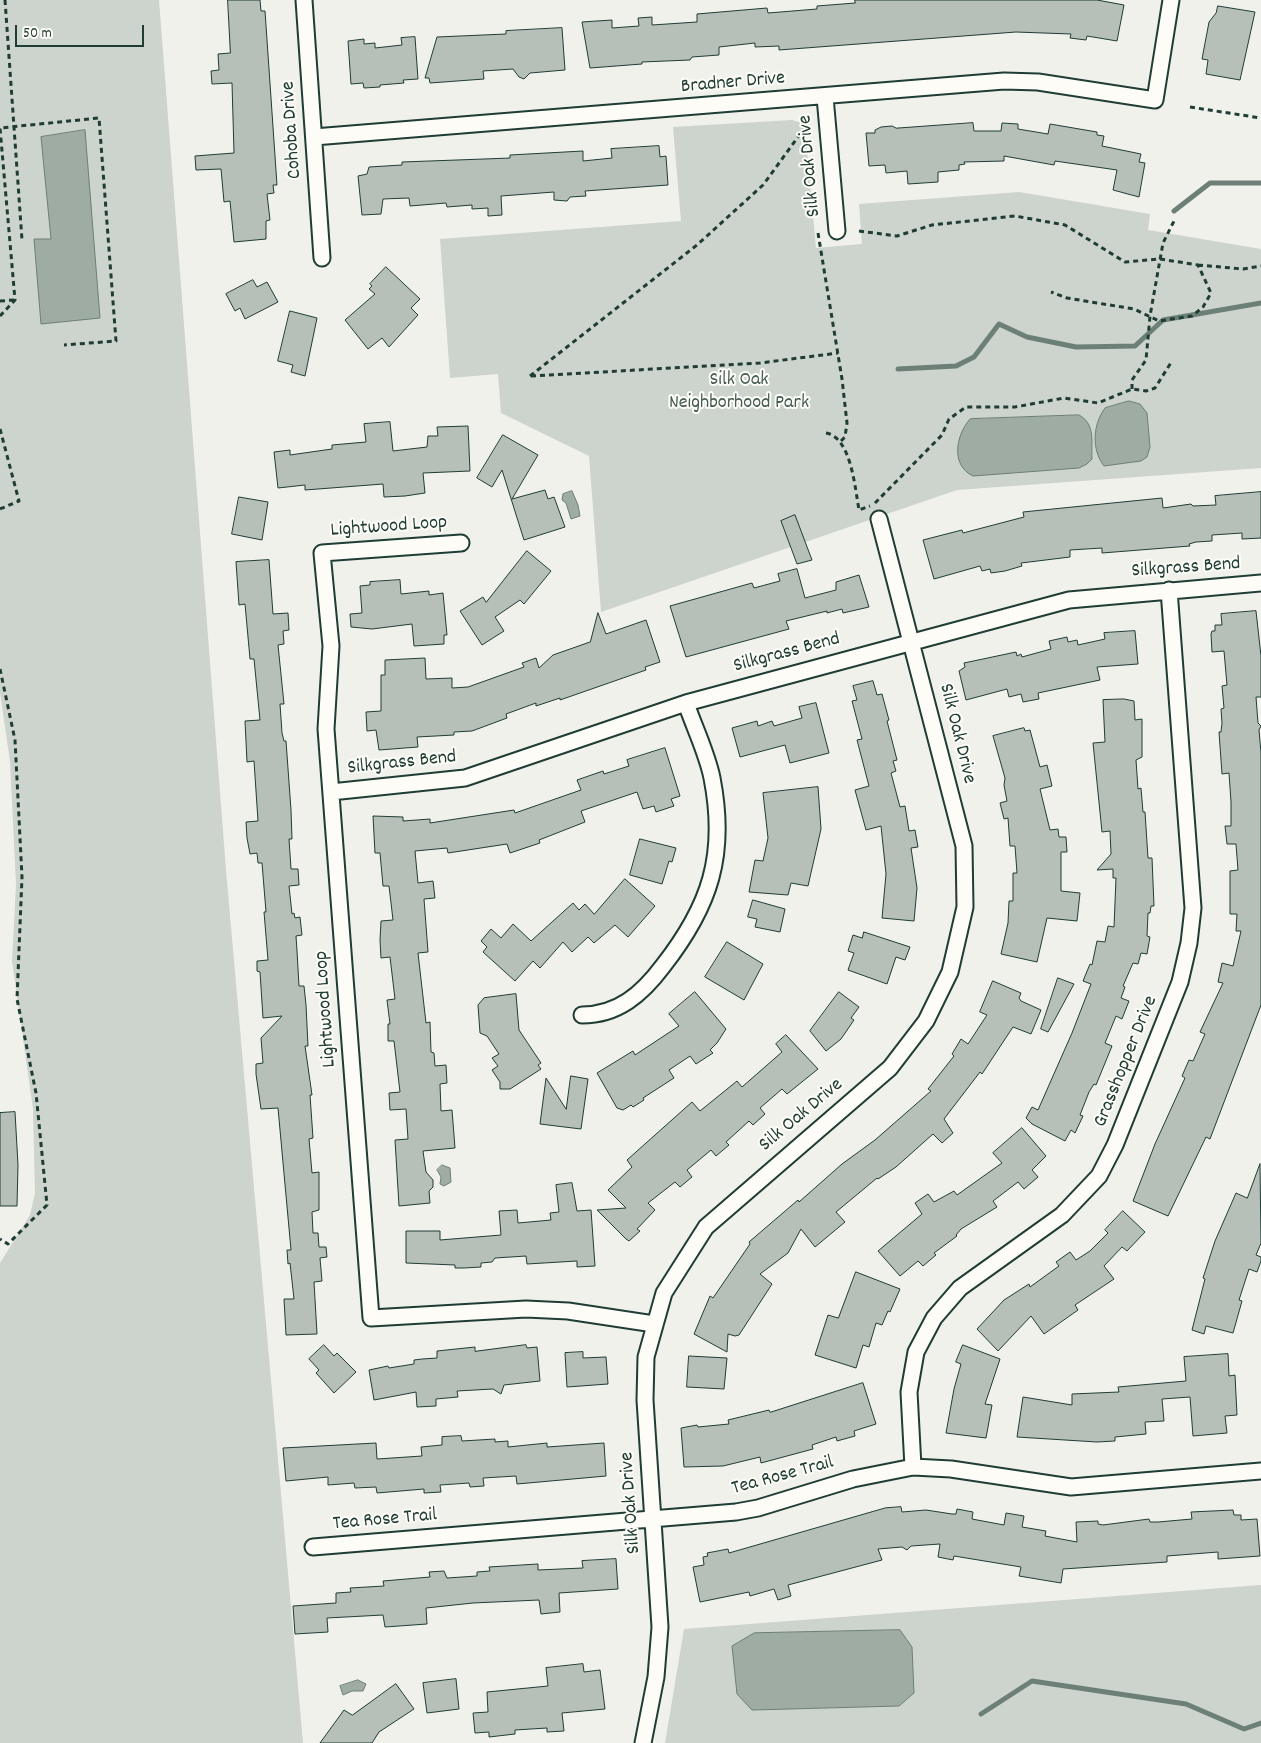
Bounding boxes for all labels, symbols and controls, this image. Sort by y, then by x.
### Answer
scale bar [18,15,146,47]
text: 50 m [23,23,52,45]
street label: Bradner Drive [680,68,786,100]
street label: Cohoba Drive [278,80,308,180]
street label: Silk Oak Drive [795,114,827,218]
park label: Silk Oak Neighborhood Park [669,369,809,416]
street label: Lightwood Loop [330,512,448,544]
street label: Silkgrass Bend [1131,553,1241,585]
street label: Silkgrass Bend [731,628,843,680]
street label: Silk Oak Drive [932,682,980,786]
street label: Silkgrass Bend [346,746,458,782]
street label: Lightwood Loop [311,950,343,1068]
street label: Grasshopper Drive [1090,993,1164,1131]
street label: Silk Oak Drive [755,1074,849,1158]
street label: Silk Oak Drive [616,1451,648,1555]
street label: Tea Rose Trail [729,1452,837,1502]
street label: Tea Rose Trail [332,1504,438,1538]

